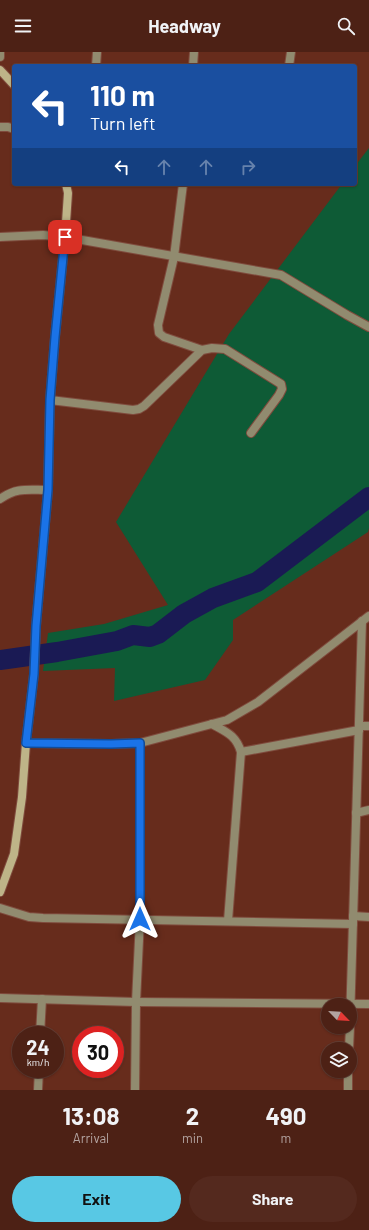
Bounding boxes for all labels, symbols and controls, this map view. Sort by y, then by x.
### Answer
icon: menu [12,15,34,37]
text: Headway [148,15,221,37]
icon: search [335,15,357,37]
text: 110 m [90,78,155,112]
icon: left [24,80,76,132]
text: Turn left [90,112,156,134]
icon: left [111,156,133,178]
icon: ahead [153,156,175,178]
icon: ahead [195,156,217,178]
icon: right [237,156,259,178]
pin [48,220,82,254]
icon: arrive [54,226,76,248]
position arrow [119,898,161,940]
north arrow [321,998,357,1034]
map controls [321,998,357,1078]
speed limit sign: 30 [72,1026,124,1078]
text: 24 [26,1035,50,1059]
button: layers [321,1042,357,1078]
text: km/h [27,1056,49,1068]
text: 13:08 [63,1101,119,1130]
text: 2 [186,1101,199,1130]
text: 490 [265,1101,306,1130]
text: Arrival [73,1130,109,1146]
text: min [182,1130,203,1146]
text: m [281,1130,291,1146]
button: Exit [12,1176,181,1222]
button: Share [189,1176,357,1222]

